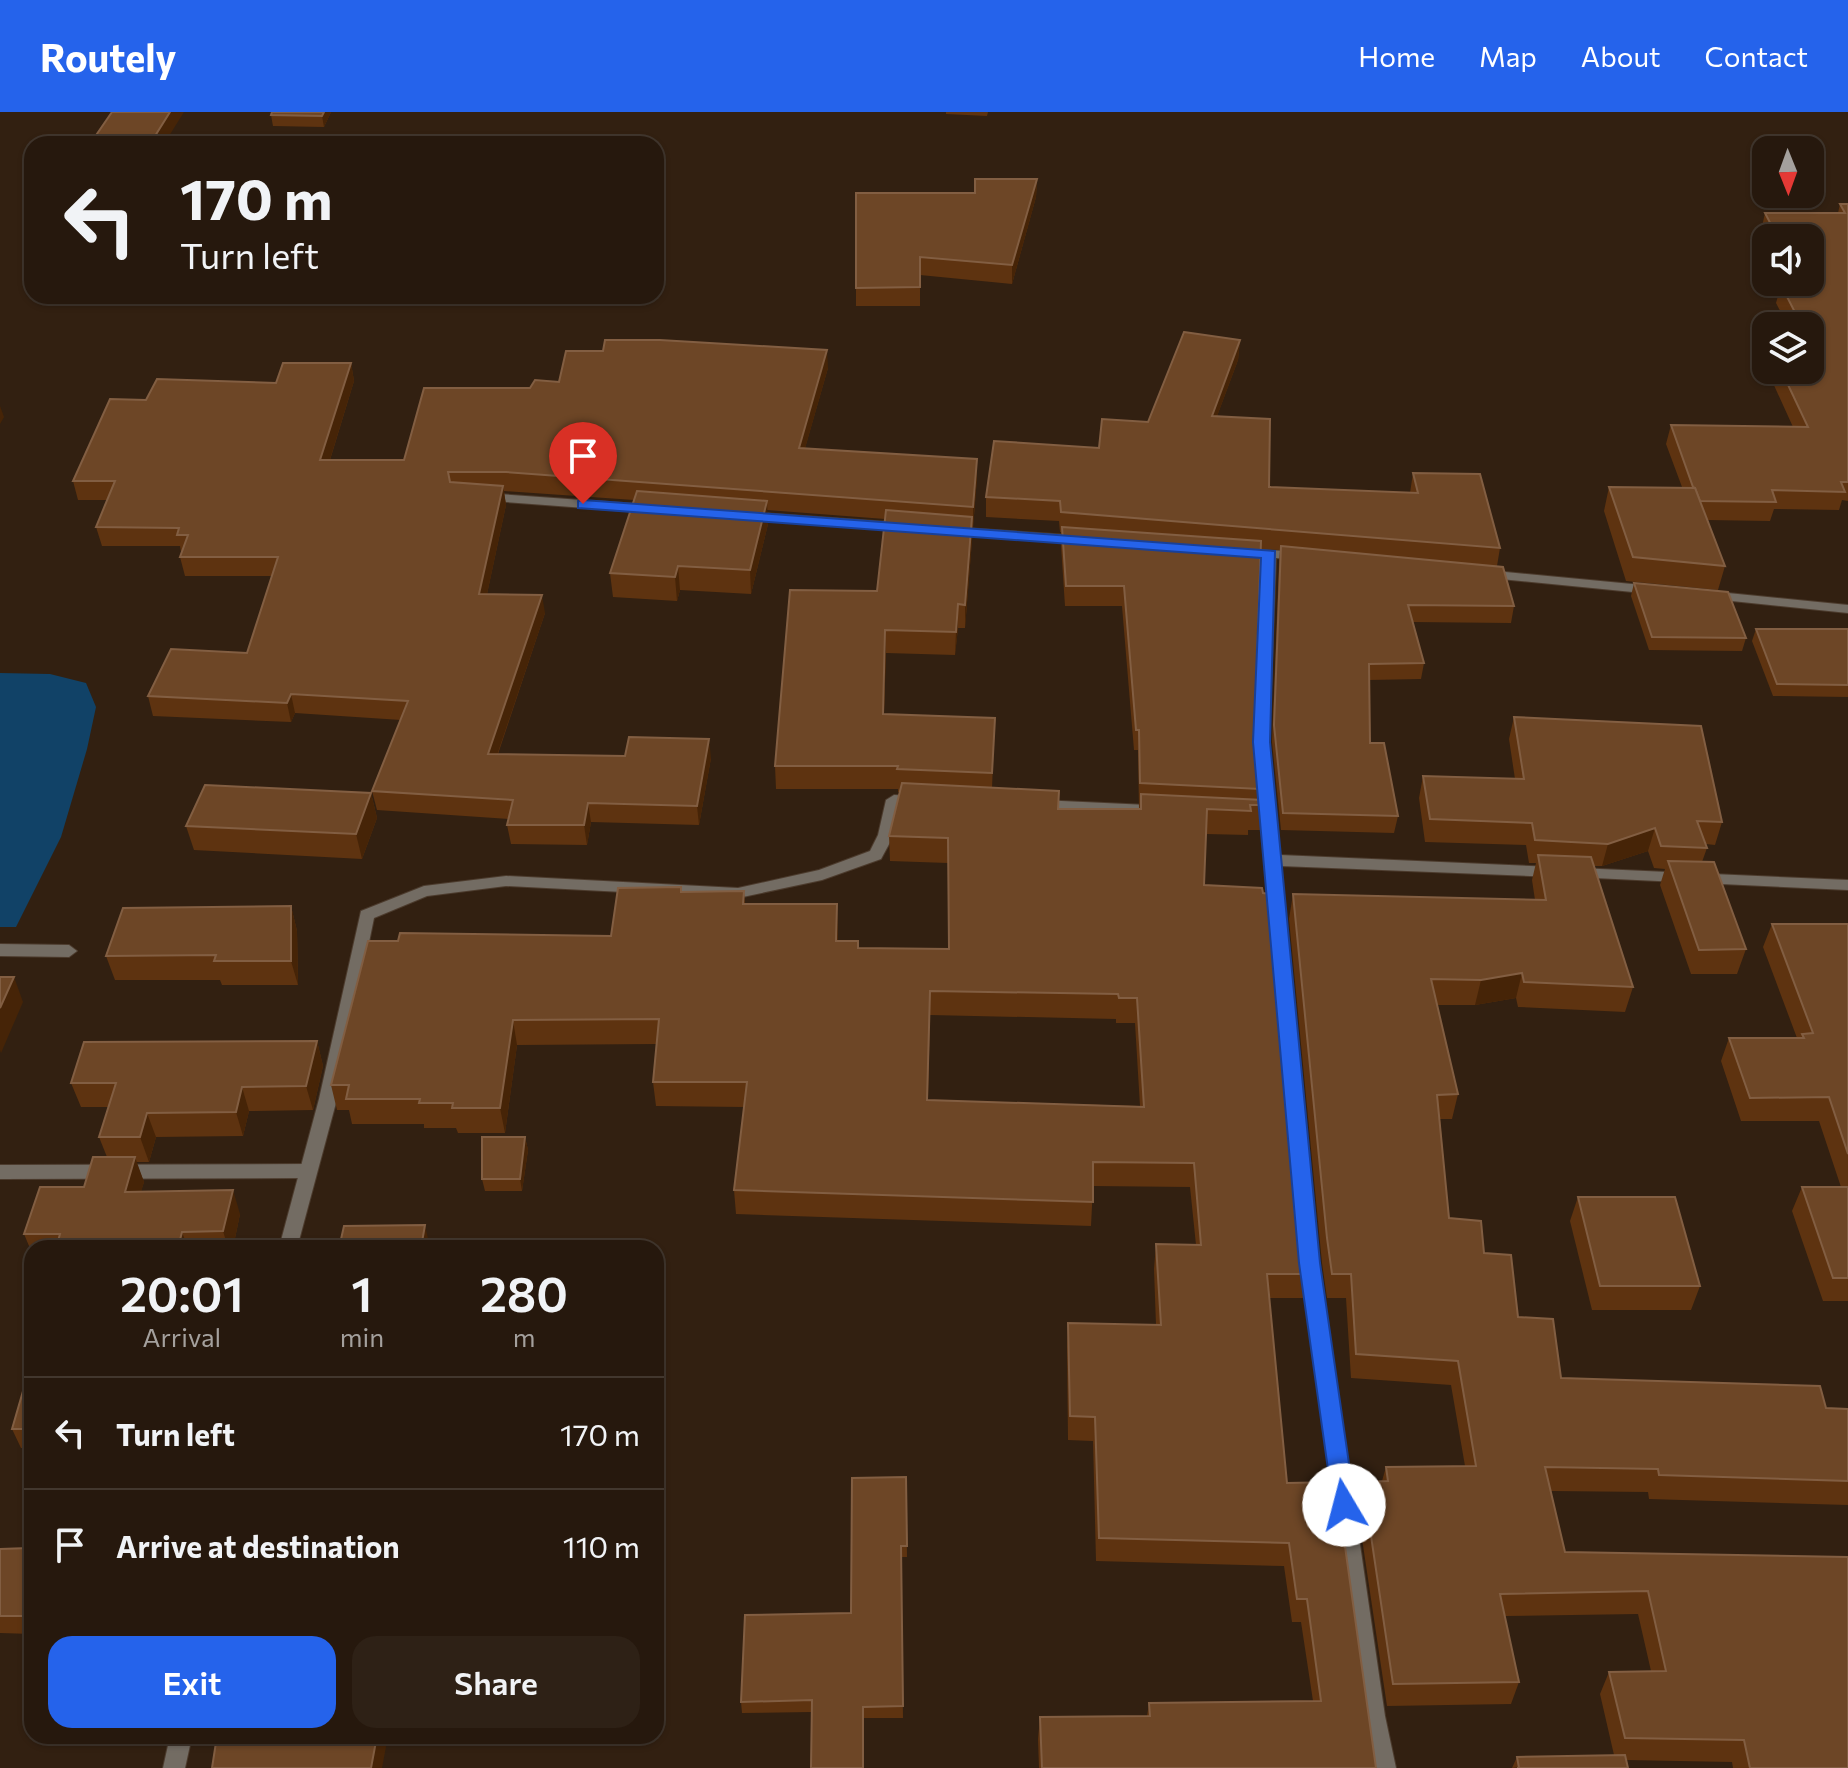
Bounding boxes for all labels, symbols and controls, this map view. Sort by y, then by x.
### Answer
text: Routely [40,33,176,80]
text: Home [1358,39,1435,73]
text: Map [1479,39,1537,73]
text: About [1581,39,1661,73]
text: Contact [1705,39,1808,73]
north arrow [1752,136,1824,208]
map controls [1752,136,1824,384]
text: 170 m [180,163,333,232]
icon: left [48,168,152,272]
button: sound [1752,224,1824,296]
text: Turn left [180,232,319,276]
button: layers [1752,312,1824,384]
pin [549,422,617,504]
icon: arrive [561,434,605,478]
text: 20:01 [120,1263,244,1322]
text: 1 [351,1263,373,1322]
text: 280 [480,1263,568,1322]
text: Arrival [143,1321,221,1352]
text: min [340,1321,384,1352]
text: m [513,1321,535,1352]
icon: left [48,1411,92,1455]
text: Turn left [116,1415,235,1452]
text: 170 m [560,1415,640,1452]
position arrow [1302,1463,1386,1547]
icon: arrive [48,1523,92,1567]
text: Arrive at destination [116,1527,400,1564]
text: 110 m [563,1527,640,1564]
button: Exit [48,1636,336,1728]
button: Share [352,1636,640,1728]

